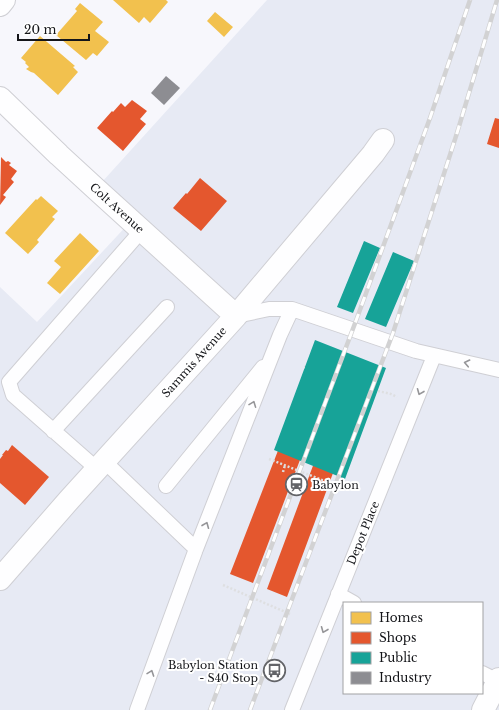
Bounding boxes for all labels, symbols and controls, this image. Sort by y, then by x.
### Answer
scale bar [18,16,89,42]
text: 20 m [24,22,56,37]
street label: Colt Avenue [87,180,147,236]
street label: Sammis Avenue [159,324,229,400]
one-way arrow [463,359,470,367]
one-way arrow [416,388,424,395]
one-way arrow [249,401,257,408]
station icon: Babylon [283,472,309,498]
place label: Babylon [312,478,359,492]
street label: Depot Place [344,499,382,567]
one-way arrow [201,522,209,529]
legend [343,602,483,694]
text: Homes [379,610,423,625]
one-way arrow [320,627,328,634]
text: Shops [379,630,416,645]
text: Public [379,650,418,665]
place label: Babylon Station - S40 Stop [168,658,258,685]
bus stop icon: Babylon Station - S40 Stop [261,658,287,684]
one-way arrow [146,670,154,677]
text: Industry [379,670,432,685]

